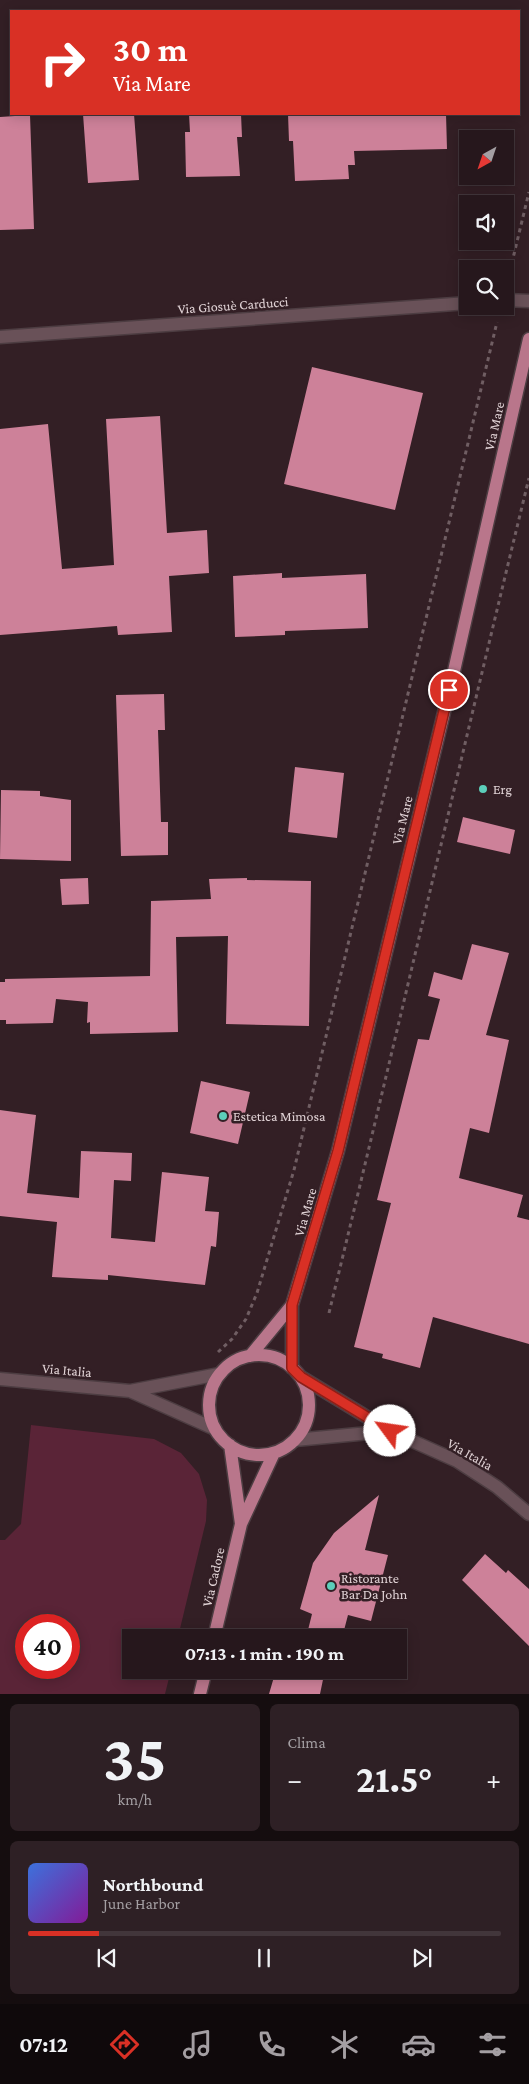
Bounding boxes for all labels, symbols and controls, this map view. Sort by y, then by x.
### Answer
icon: right [30,30,95,95]
text: 30 m [113,30,188,69]
text: Via Mare [113,71,191,96]
north arrow [459,130,514,185]
map controls [459,130,514,315]
button: sound [459,195,514,250]
button: search [459,260,514,315]
street label: Via Giosuè Carducci [177,293,289,317]
street label: Via Mare [481,400,507,452]
pin [428,669,470,711]
icon: arrive [435,676,463,704]
place label: Erg [493,781,512,797]
marker: Erg [477,783,489,795]
street label: Via Mare [388,794,416,846]
place label: Estetica Mimosa [233,1108,326,1124]
marker: Estetica Mimosa [217,1110,229,1122]
street label: Via Mare [290,1186,320,1238]
street label: Via Italia [42,1360,93,1380]
position arrow [363,1404,415,1456]
street label: Via Italia [444,1435,496,1474]
street label: Via Cadore [198,1546,228,1608]
place label: Ristorante Bar Da John [341,1570,408,1602]
marker: Ristorante Bar Da John [325,1580,337,1592]
speed limit sign: 40 [15,1614,80,1679]
text: 07:13 · 1 min · 190 m [185,1643,344,1664]
text: 35 [103,1722,167,1794]
text: Clima [288,1734,326,1751]
text: 21.5° [356,1758,433,1800]
text: − [288,1764,302,1795]
text: + [486,1764,501,1795]
text: km/h [118,1791,152,1808]
text: Northbound [103,1874,203,1895]
text: June Harbor [103,1895,180,1912]
icon: previous [93,1944,121,1972]
icon: pause [250,1944,278,1972]
icon: next [408,1944,436,1972]
icon: directions [107,2027,142,2062]
icon: music [180,2027,215,2062]
icon: phone [254,2027,289,2062]
icon: climate [327,2027,362,2062]
icon: car [401,2027,436,2062]
icon: filters [475,2027,510,2062]
text: 07:12 [19,2032,68,2057]

